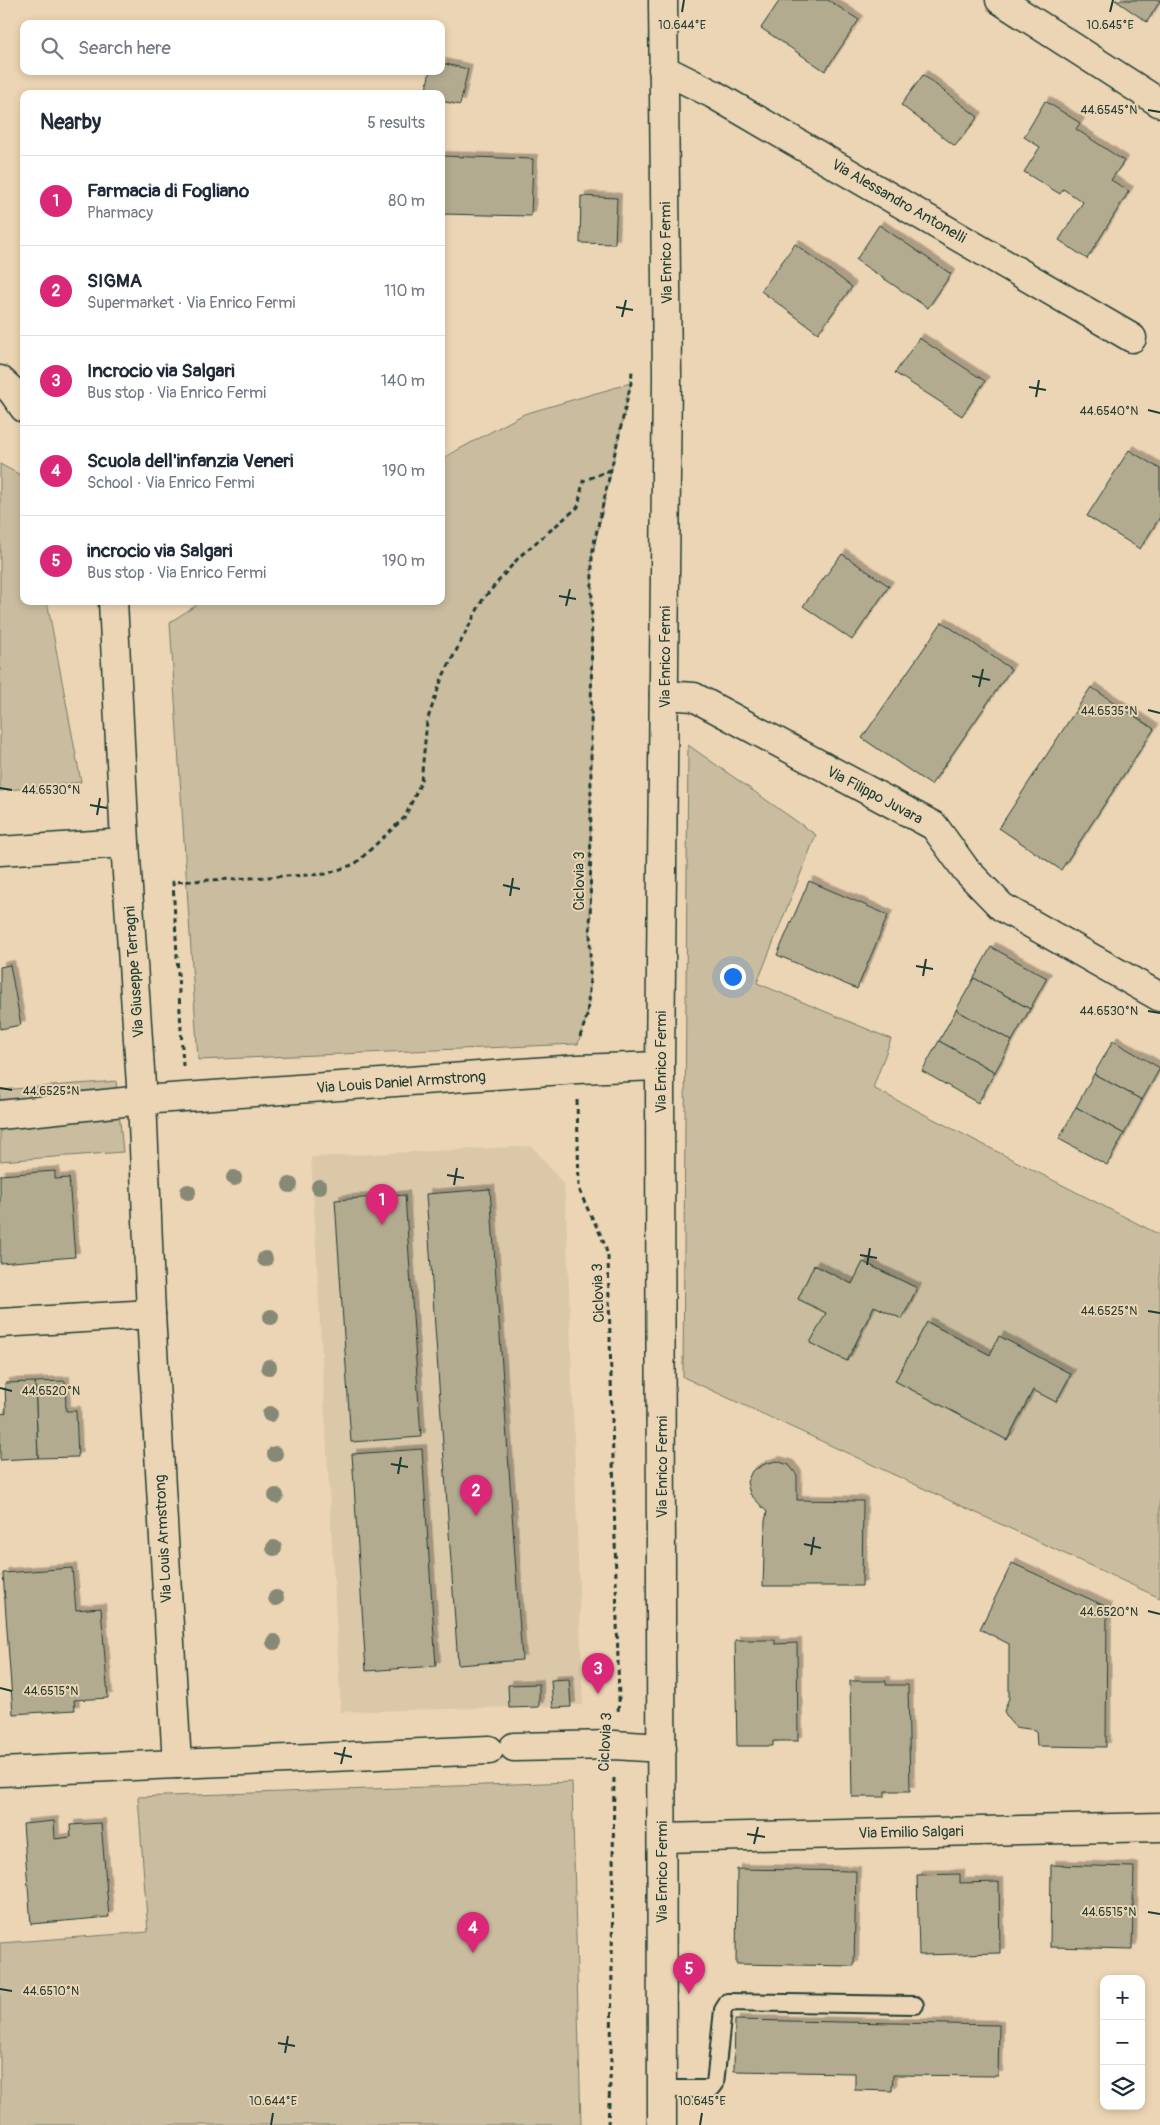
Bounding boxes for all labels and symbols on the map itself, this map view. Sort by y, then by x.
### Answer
text: 10.644°E [658,18,706,33]
text: 10.645°E [1086,18,1134,33]
text: 44.6545°N [1081,103,1137,118]
street label: Via Alessandro Antonelli [828,155,970,248]
street label: Via Enrico Fermi [656,201,677,304]
text: 44.6540°N [1080,404,1138,419]
street label: Via Enrico Fermi [656,605,675,708]
text: 44.6535°N [1081,704,1137,719]
street label: Via Filippo Juvara [823,762,926,829]
text: 44.6530°N [22,783,80,798]
street label: Ciclovia 3 [570,851,589,911]
street label: Via Giuseppe Terragni [120,905,149,1039]
your location [720,964,746,990]
text: 44.6530°N [1080,1004,1138,1019]
street label: Via Enrico Fermi [652,1010,671,1113]
street label: Via Louis Daniel Armstrong [316,1067,486,1098]
text: 44.6525°N [23,1084,79,1099]
pin: 1 [366,1184,398,1225]
street label: Ciclovia 3 [588,1263,609,1323]
text: 44.6525°N [1081,1304,1137,1319]
text: 44.6520°N [22,1384,80,1399]
street label: Via Enrico Fermi [653,1415,672,1518]
street label: Via Louis Armstrong [151,1474,176,1604]
pin: 2 [460,1475,492,1516]
text: 44.6520°N [1080,1605,1138,1620]
pin: 3 [582,1653,614,1694]
text: 44.6515°N [24,1684,78,1699]
street label: Ciclovia 3 [594,1712,617,1772]
street label: Via Enrico Fermi [653,1820,672,1923]
street label: Via Emilio Salgari [858,1822,964,1843]
text: 44.6515°N [1082,1905,1136,1920]
pin: 4 [457,1912,489,1953]
pin: 5 [673,1953,705,1994]
text: 44.6510°N [23,1984,79,1999]
text: 10.644°E [249,2094,297,2109]
text: 10.645°E [678,2094,726,2109]

